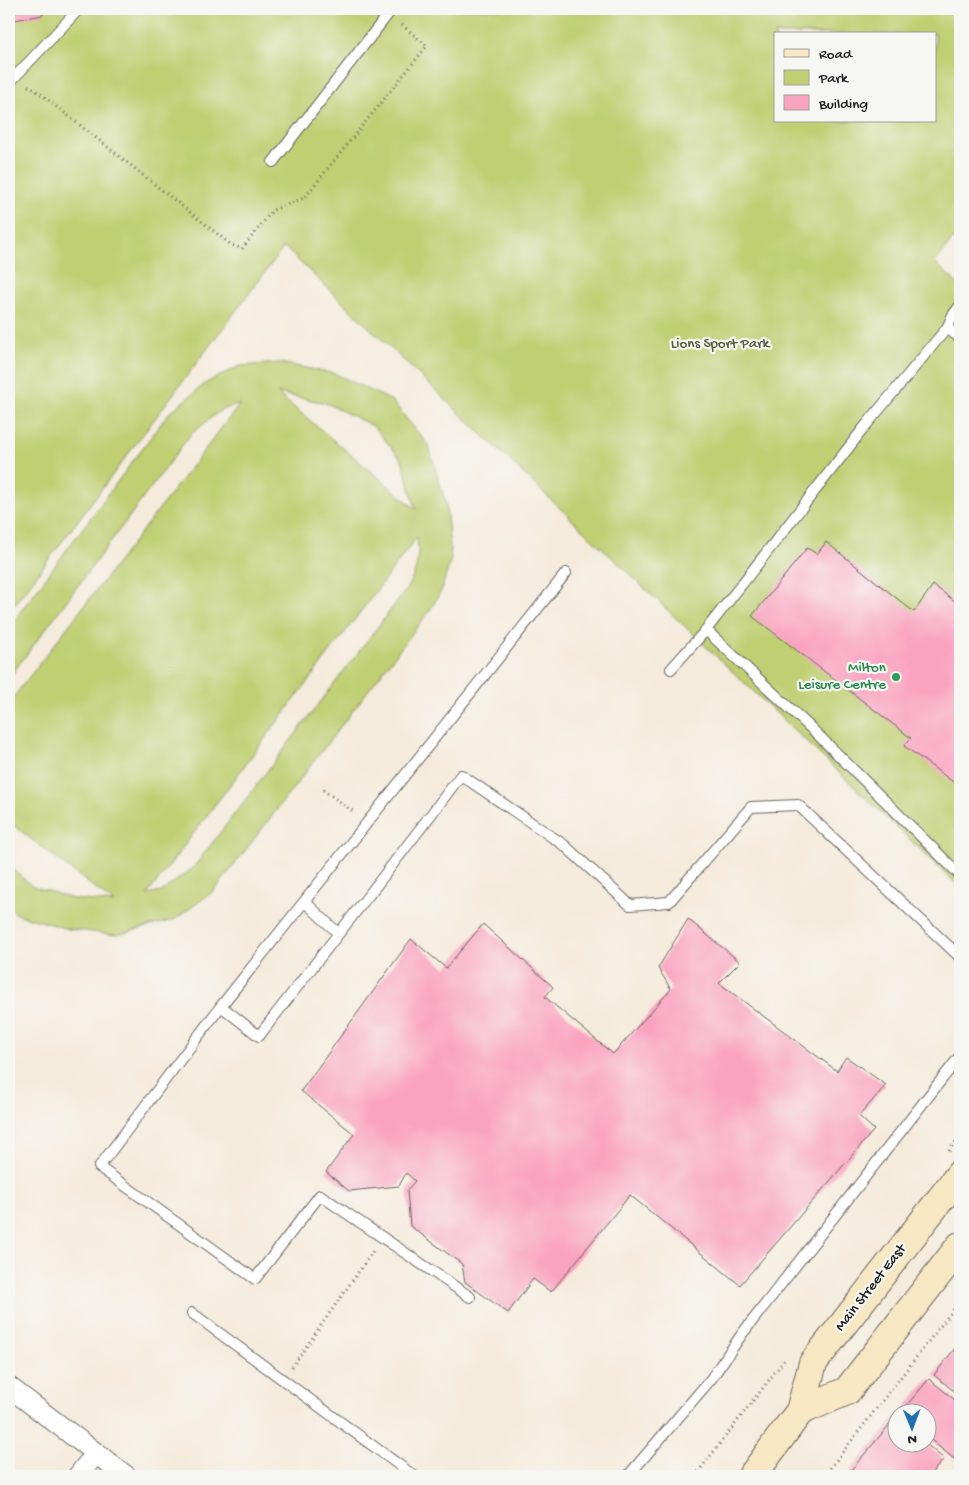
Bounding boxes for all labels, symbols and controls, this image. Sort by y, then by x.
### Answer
legend [774,32,936,122]
text: Road [819,46,853,64]
text: Park [818,70,849,88]
text: Building [818,96,868,114]
park label: Lions Sport Park [671,335,771,353]
place label: Milton Leisure Centre [798,659,886,694]
marker: Milton Leisure Centre [890,671,902,683]
street label: Main Street East [831,1239,912,1335]
north arrow [886,1402,936,1452]
text: N [907,1430,917,1447]

